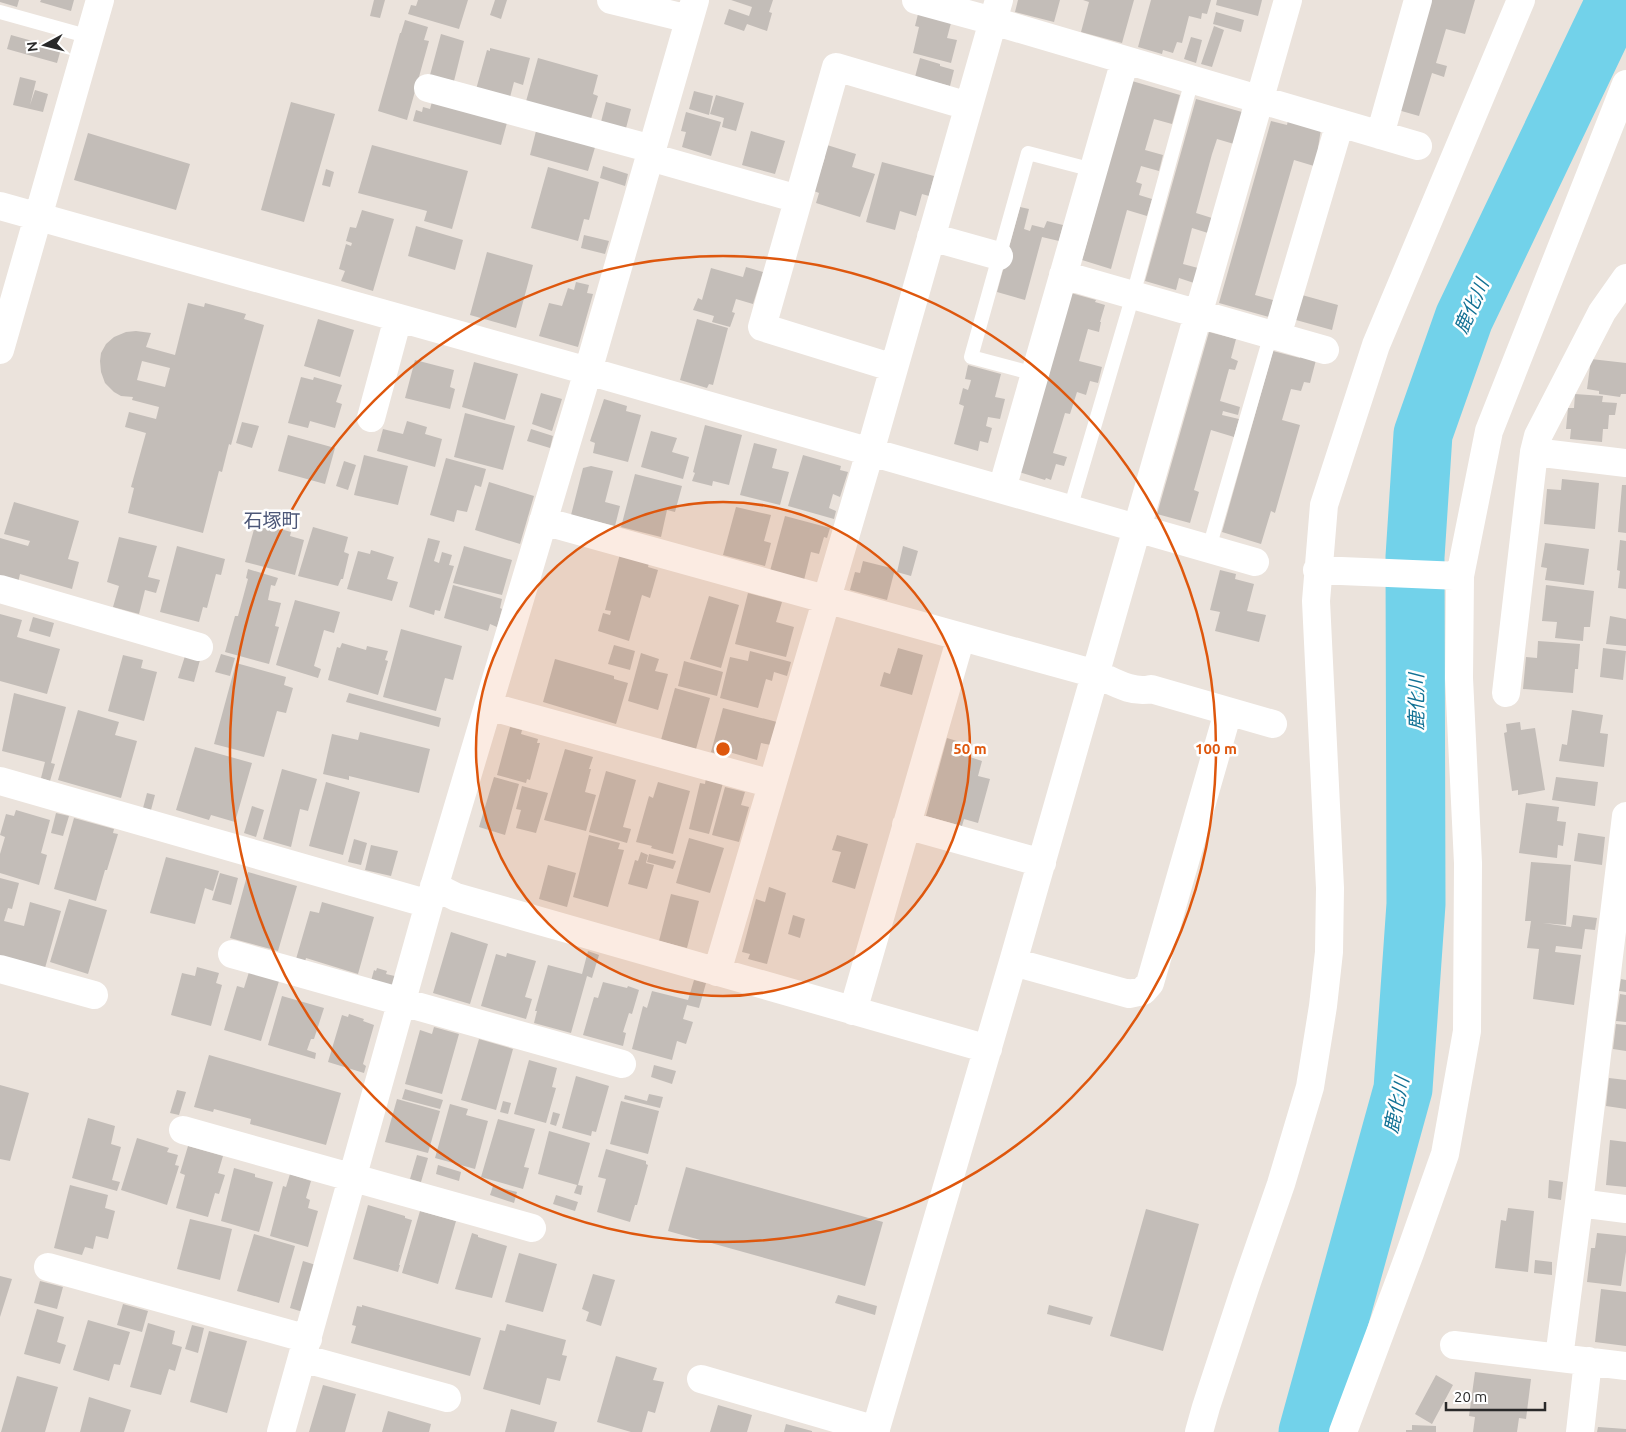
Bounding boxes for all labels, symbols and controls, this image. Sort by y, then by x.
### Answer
north arrow [20,20,70,70]
text: N [24,40,41,53]
water label: 鹿化川 [1449,274,1493,337]
district label: 石塚町 [243,509,301,531]
water label: 鹿化川 [1405,672,1427,731]
centre of rings [714,740,732,758]
text: 50 m [953,740,987,757]
text: 100 m [1195,740,1237,757]
water label: 鹿化川 [1379,1073,1413,1135]
scale bar [1446,1380,1545,1412]
text: 20 m [1454,1388,1487,1405]

